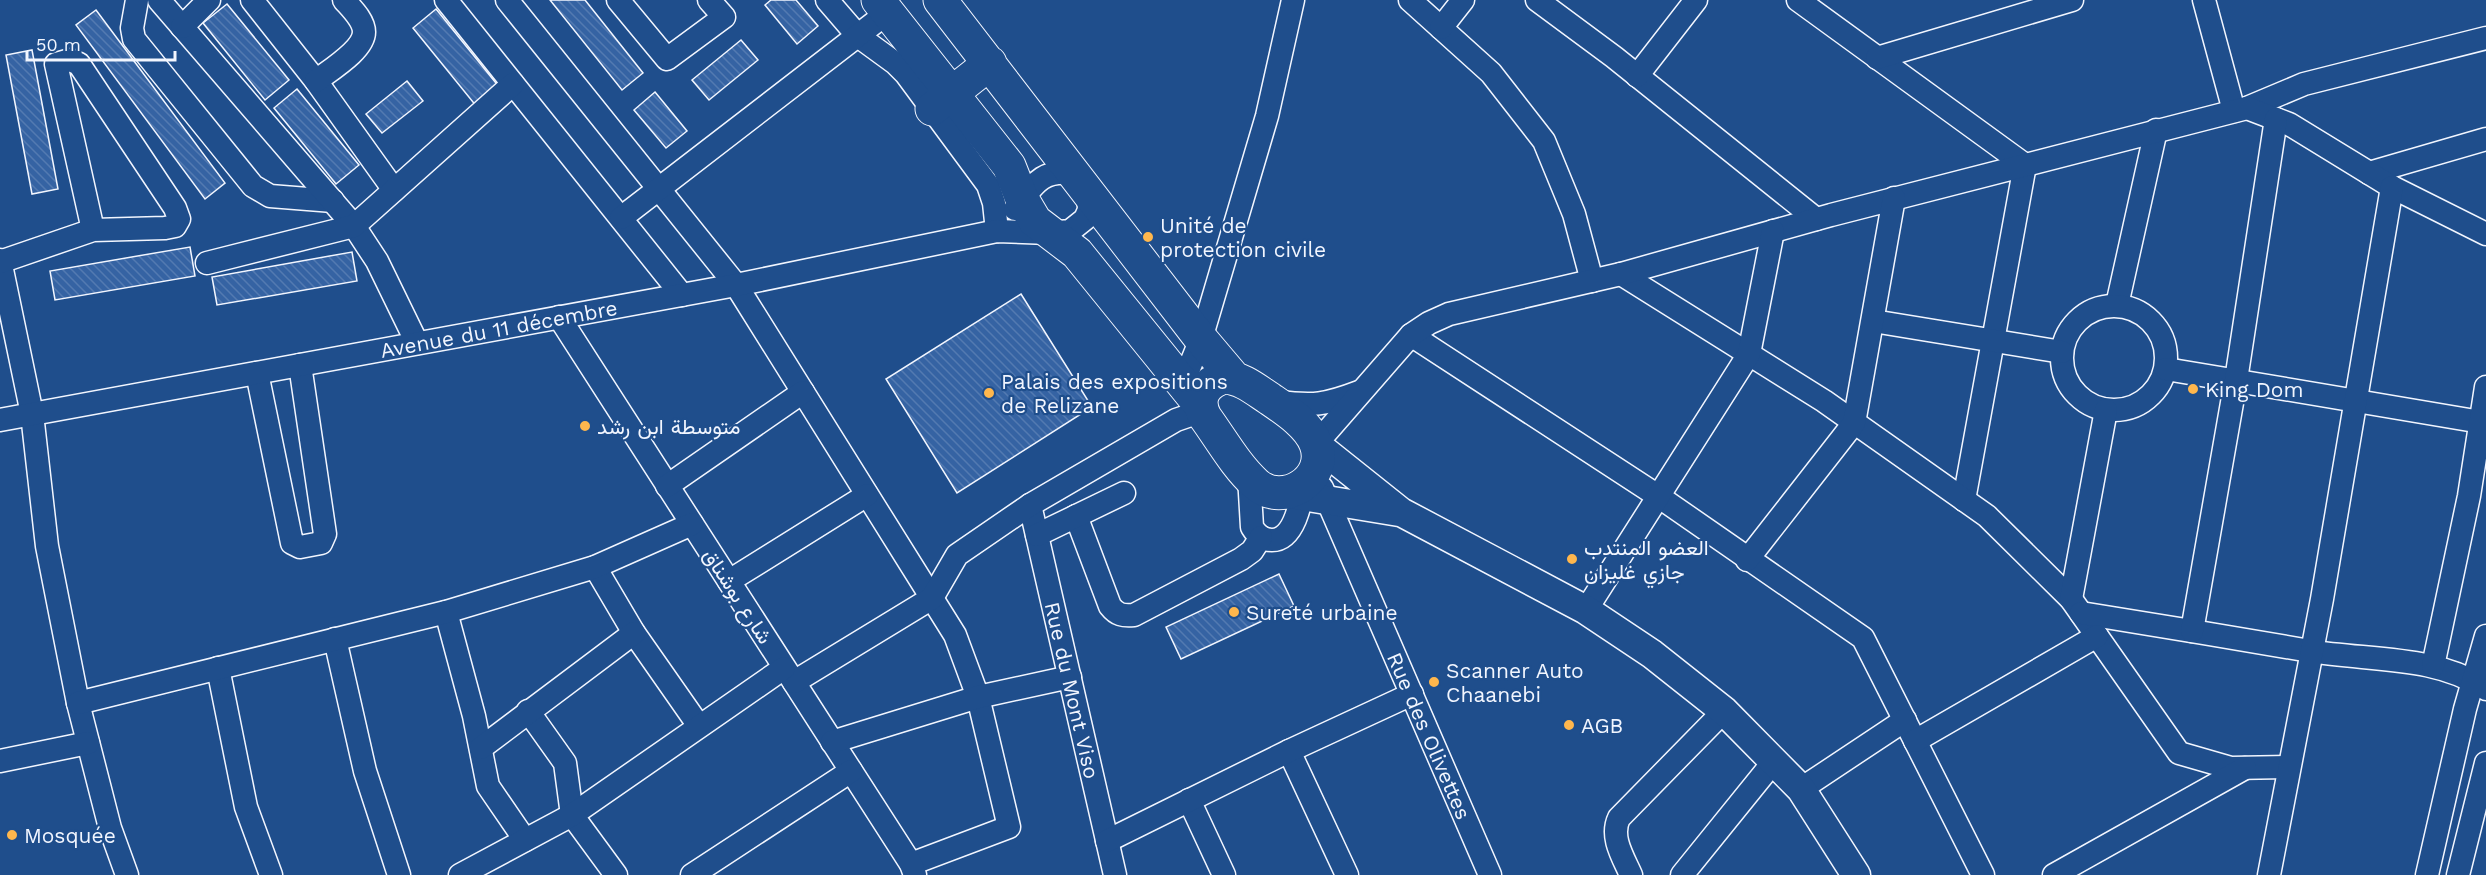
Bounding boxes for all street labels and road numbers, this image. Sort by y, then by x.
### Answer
street label: Avenue du 11 décembre [378,295,619,363]
street label: شارع بوشناق [696,544,778,649]
street label: Rue du Mont Viso [1040,599,1105,781]
street label: Rue des Olivettes [1382,648,1477,823]

